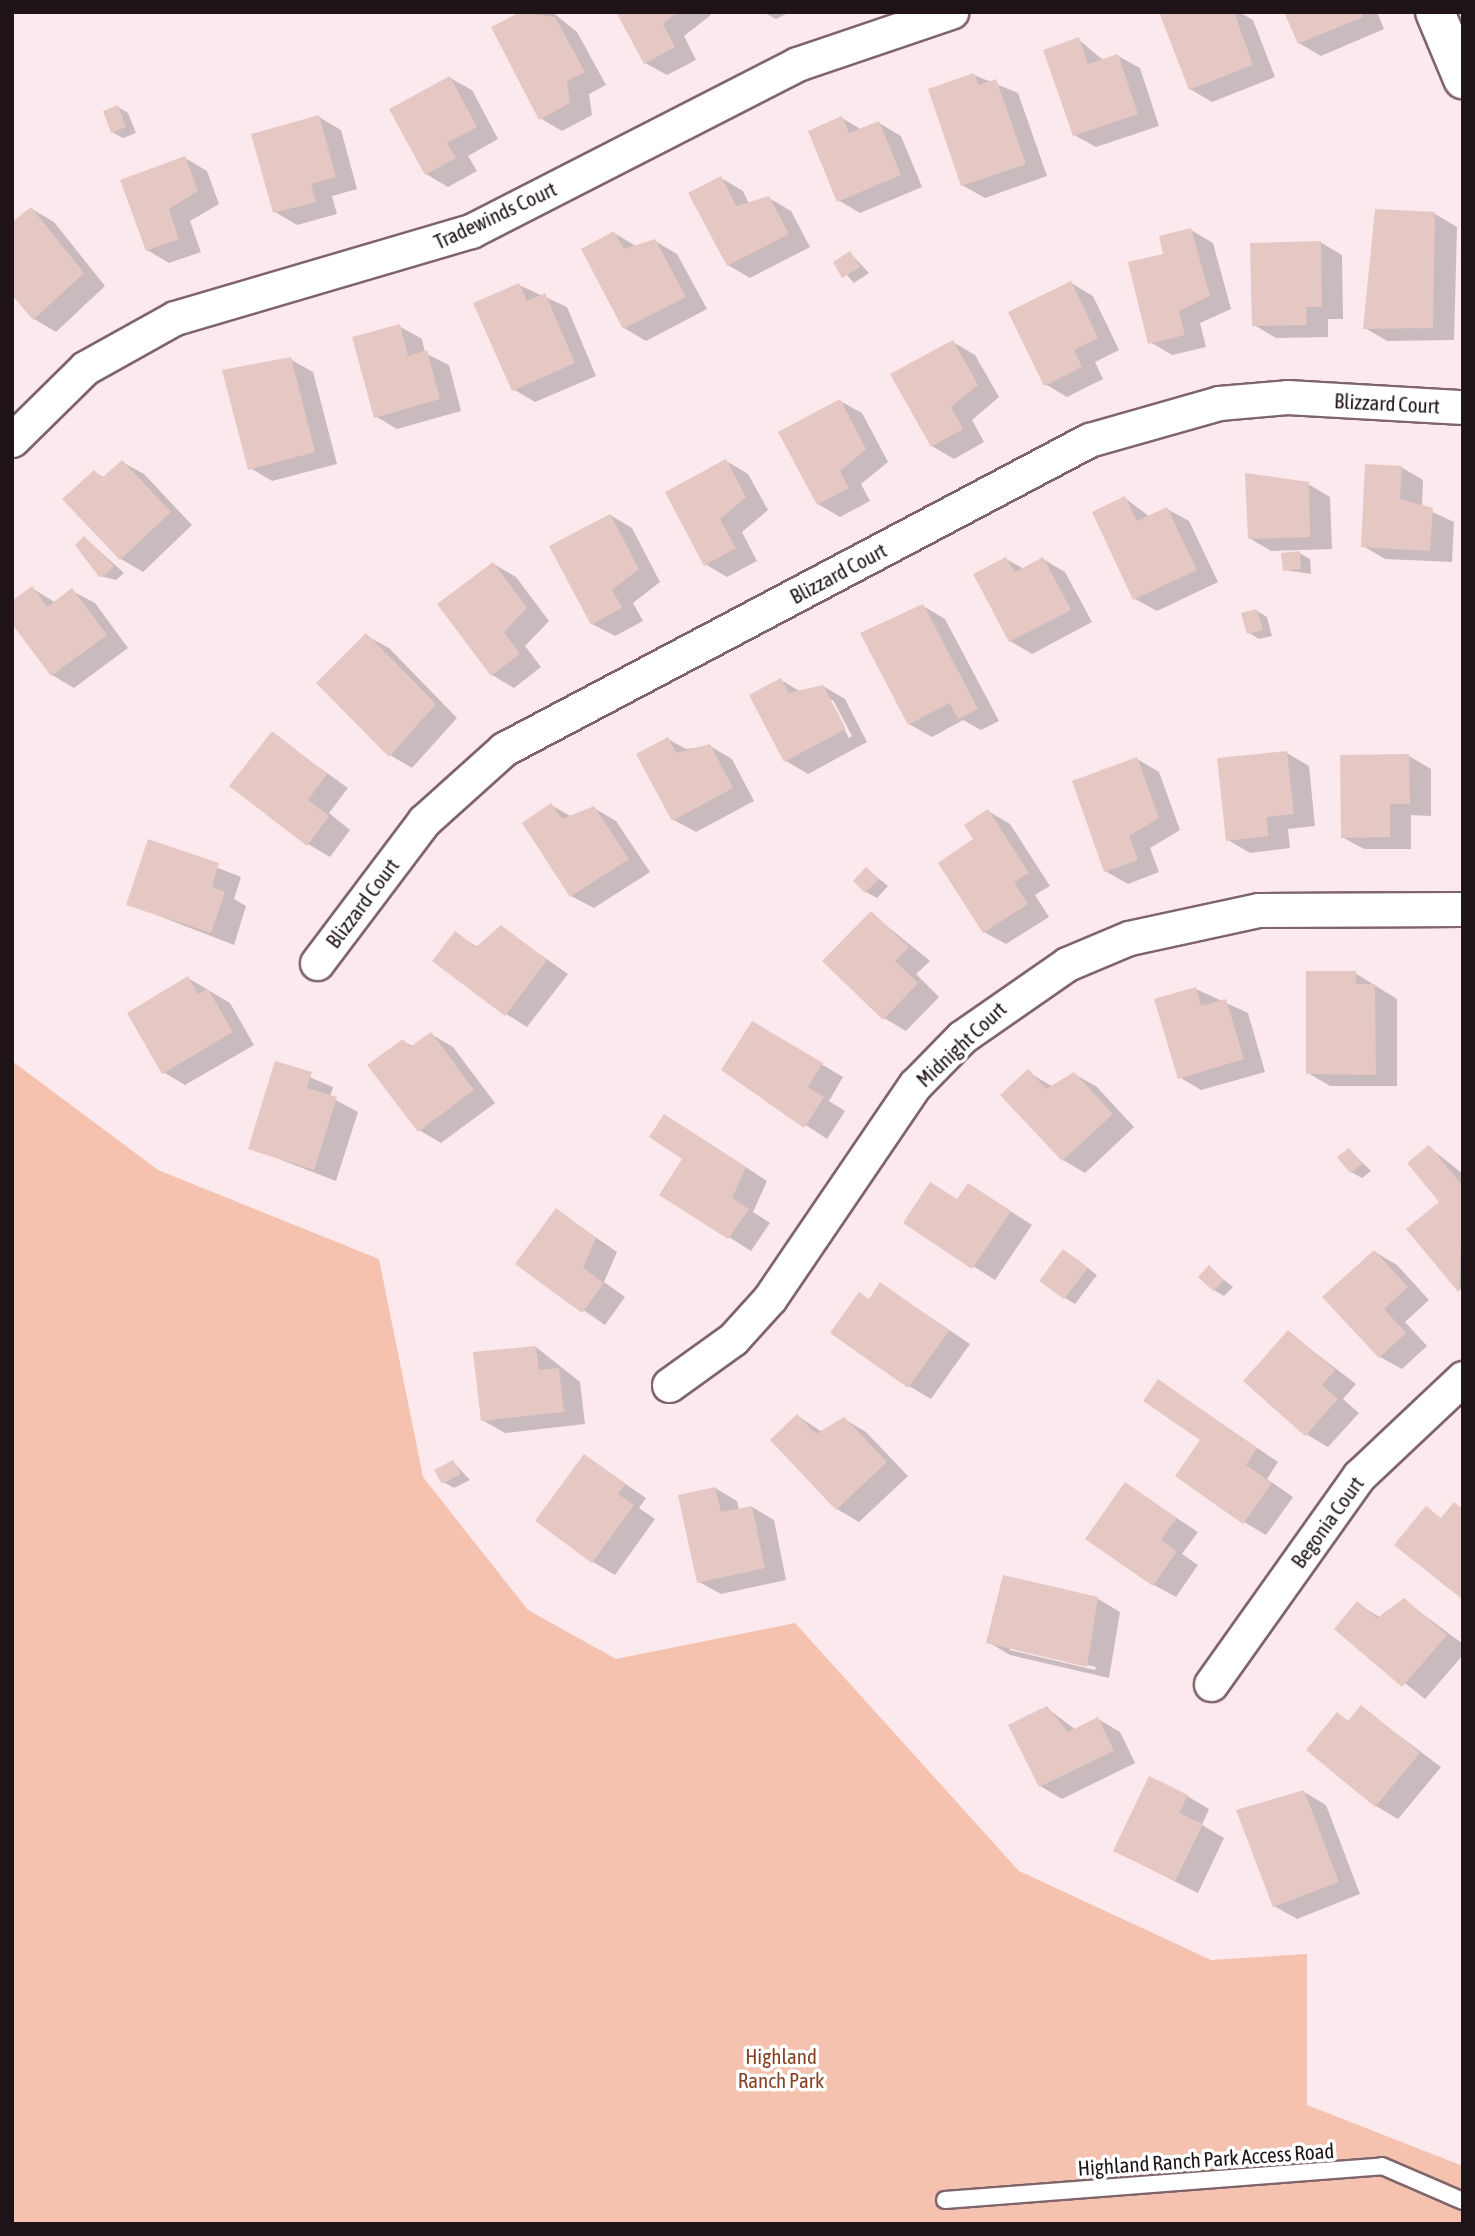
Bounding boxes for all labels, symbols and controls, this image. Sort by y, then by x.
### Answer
street label: Tradewinds Court [430,176,560,254]
street label: Blizzard Court [1334,388,1440,418]
street label: Blizzard Court [785,537,891,609]
street label: Blizzard Court [320,853,404,953]
street label: Midnight Court [911,996,1011,1092]
street label: Begonia Court [1285,1471,1369,1573]
park label: Highland Ranch Park [738,2043,824,2093]
street label: Highland Ranch Park Access Road [1077,2137,1335,2181]

